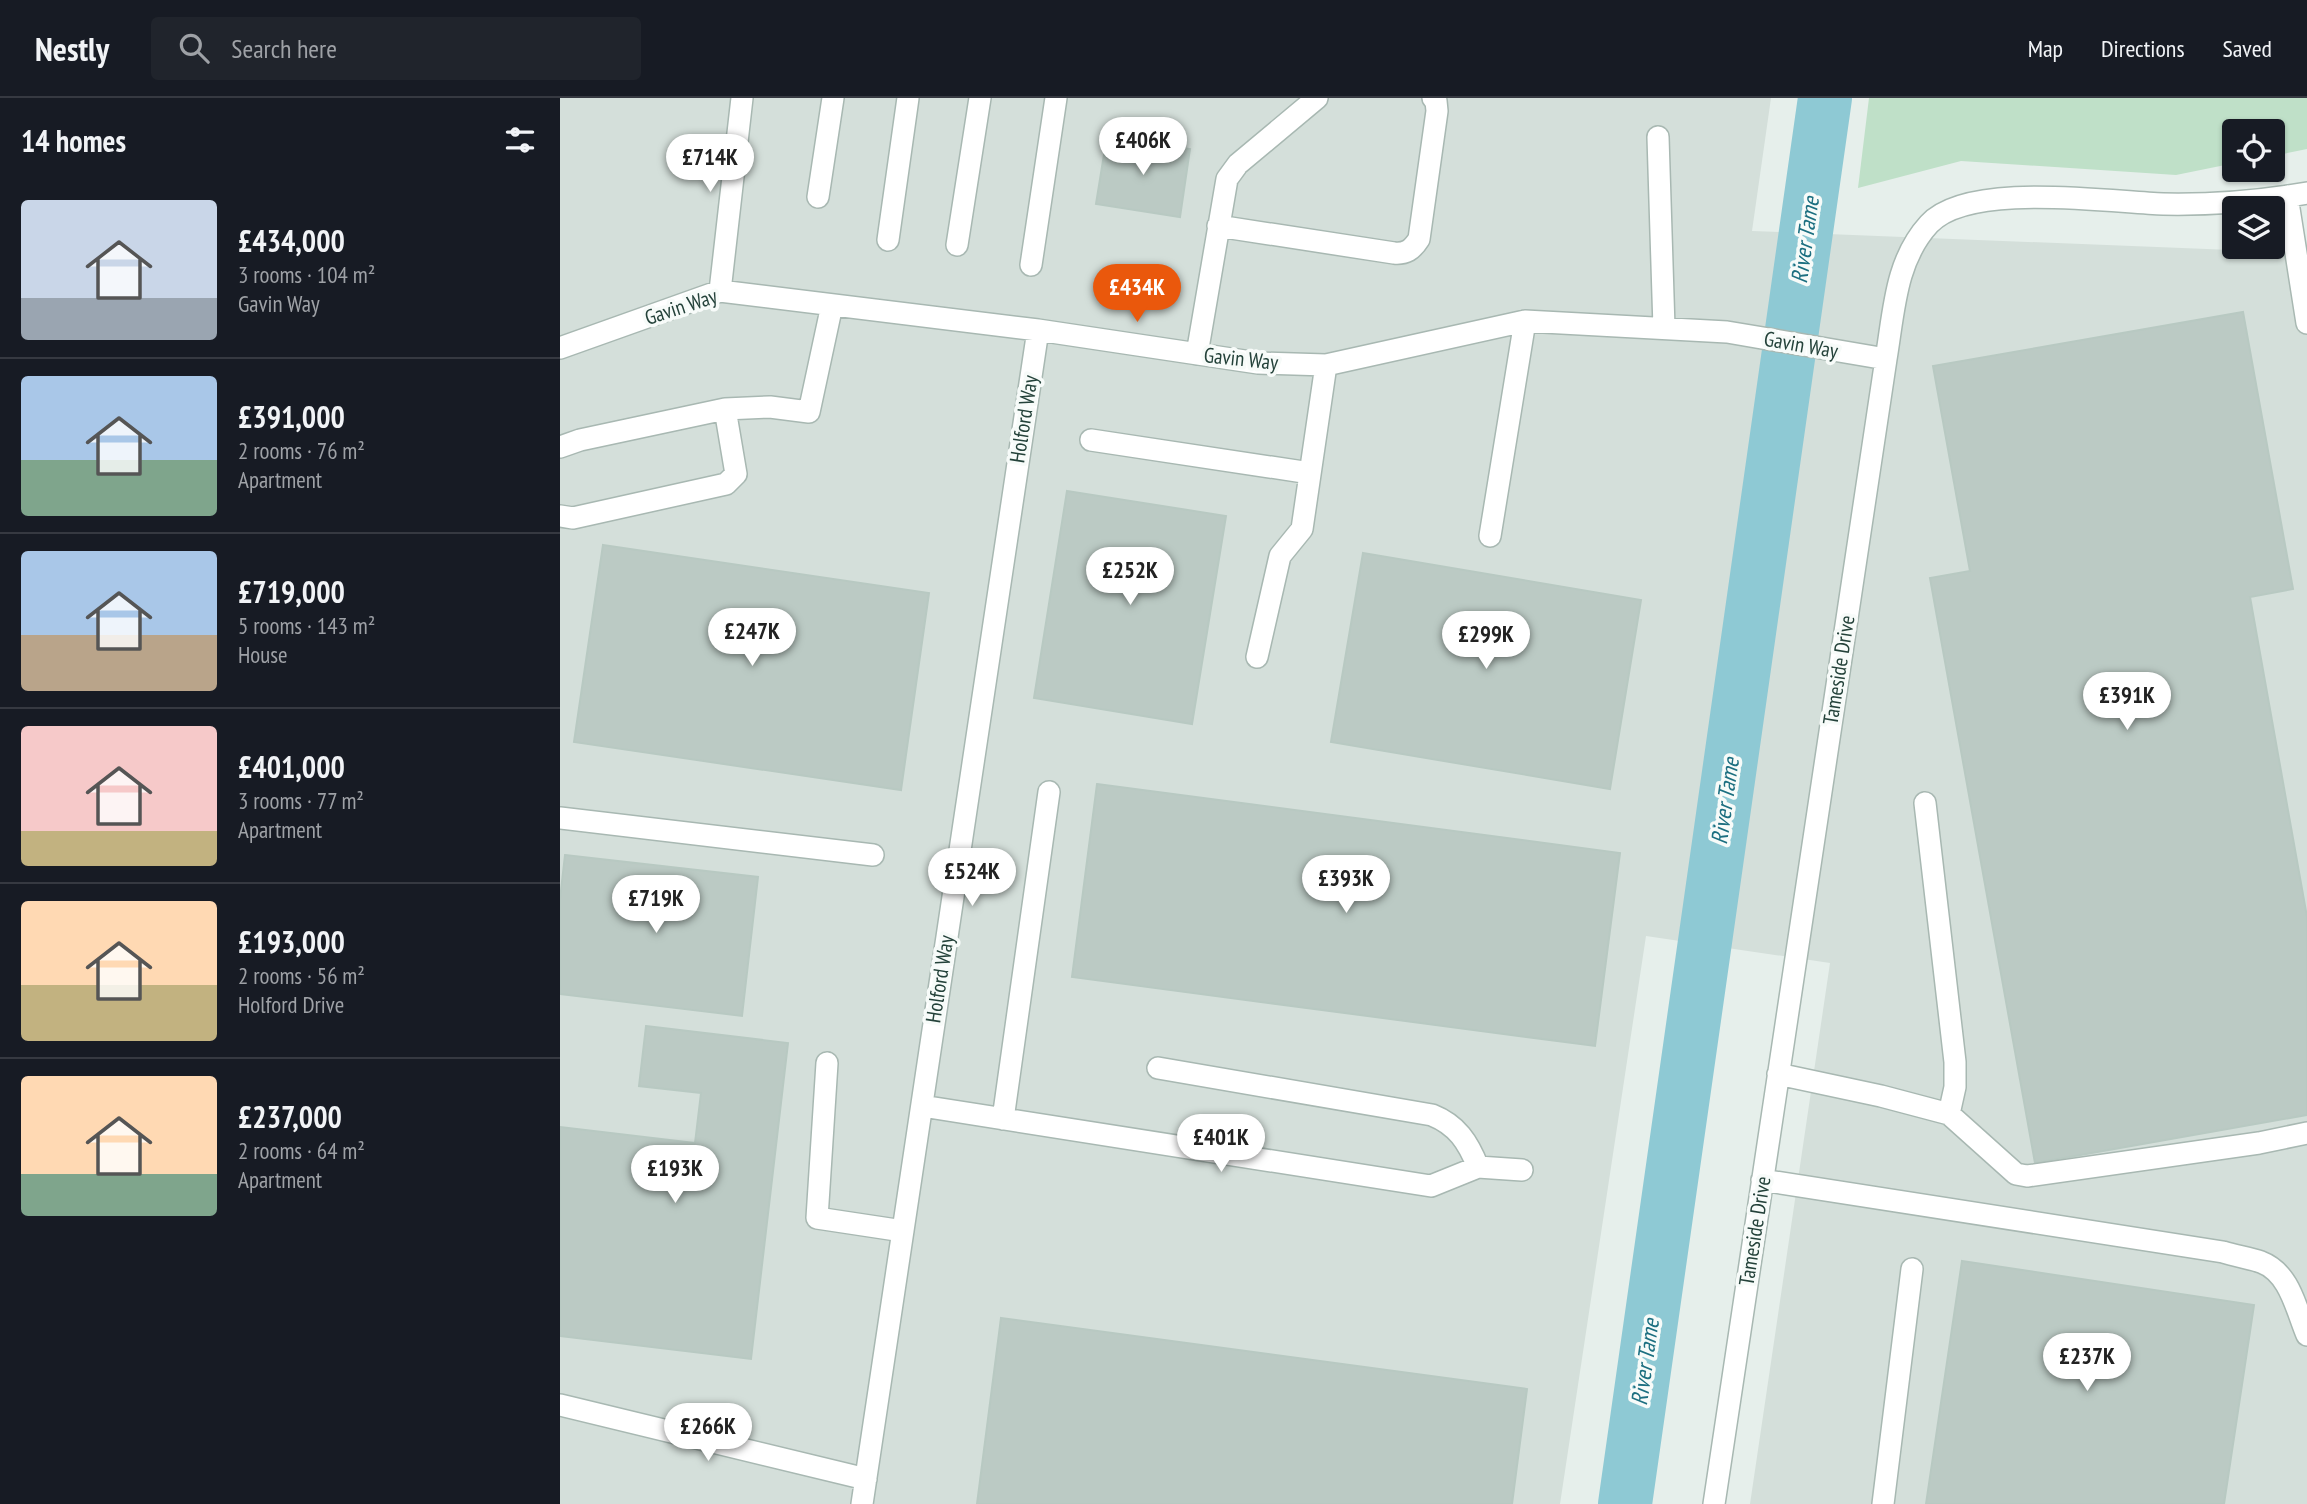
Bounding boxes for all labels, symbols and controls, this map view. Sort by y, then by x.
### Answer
search box [151,17,641,80]
text: Nestly [35,27,109,70]
icon: search [175,29,213,67]
text: Search here [231,32,337,65]
text: Map [2028,33,2063,64]
text: Directions [2101,33,2185,64]
text: Saved [2223,33,2272,64]
pin: £406K [1094,118,1192,177]
map controls [2222,119,2285,259]
button: locate [2222,119,2285,182]
text: 14 homes [21,121,126,160]
icon: filters [501,121,539,159]
text: £406K [1115,125,1171,154]
pin: £714K [661,134,759,194]
text: £714K [682,142,738,171]
water label: River Tame [1784,193,1825,285]
button: layers [2222,196,2285,259]
text: £434,000 [238,221,345,260]
icon: home [77,228,161,312]
text: 3 rooms · 104 m² [238,260,375,289]
pin: £434K [1088,264,1186,324]
text: £434K [1109,272,1165,301]
street label: Gavin Way [641,282,721,331]
text: Gavin Way [238,289,320,318]
street label: Gavin Way [1762,325,1840,364]
street label: Gavin Way [1203,341,1280,376]
street label: Holford Way [1003,373,1044,465]
text: £391,000 [238,397,345,436]
icon: home [77,404,161,488]
text: 2 rooms · 76 m² [238,436,365,465]
text: Apartment [238,465,322,494]
pin: £252K [1081,547,1179,607]
text: £252K [1102,555,1158,584]
text: £719,000 [238,572,345,611]
icon: home [77,579,161,663]
pin: £247K [703,608,801,668]
text: 5 rooms · 143 m² [238,611,375,640]
pin: £299K [1437,612,1535,671]
street label: Tameside Drive [1817,613,1860,727]
text: £247K [724,616,780,645]
text: £299K [1458,619,1514,648]
text: House [238,640,288,669]
pin: £391K [2078,672,2176,732]
text: £391K [2099,680,2155,709]
text: £401,000 [238,747,345,786]
icon: home [77,754,161,838]
water label: River Tame [1704,754,1745,846]
text: 3 rooms · 77 m² [238,786,364,815]
text: Apartment [238,815,322,844]
pin: £524K [923,848,1021,908]
text: £524K [944,856,1000,885]
pin: £393K [1297,856,1395,915]
text: £393K [1318,863,1374,892]
pin: £719K [607,876,705,935]
text: £719K [628,883,684,912]
text: £193,000 [238,922,345,961]
icon: home [77,929,161,1013]
street label: Holford Way [919,933,960,1025]
text: 2 rooms · 56 m² [238,961,365,990]
text: Holford Drive [238,990,344,1019]
text: £237,000 [238,1097,342,1136]
icon: home [77,1104,161,1188]
pin: £401K [1172,1114,1270,1174]
text: £401K [1193,1122,1249,1151]
text: 2 rooms · 64 m² [238,1136,365,1165]
pin: £193K [626,1146,724,1205]
text: £193K [647,1153,703,1182]
text: Apartment [238,1165,322,1194]
street label: Tameside Drive [1733,1174,1776,1288]
water label: River Tame [1624,1315,1665,1407]
pin: £237K [2038,1334,2136,1393]
text: £237K [2059,1341,2115,1370]
pin: £266K [659,1404,757,1463]
text: £266K [680,1411,736,1440]

